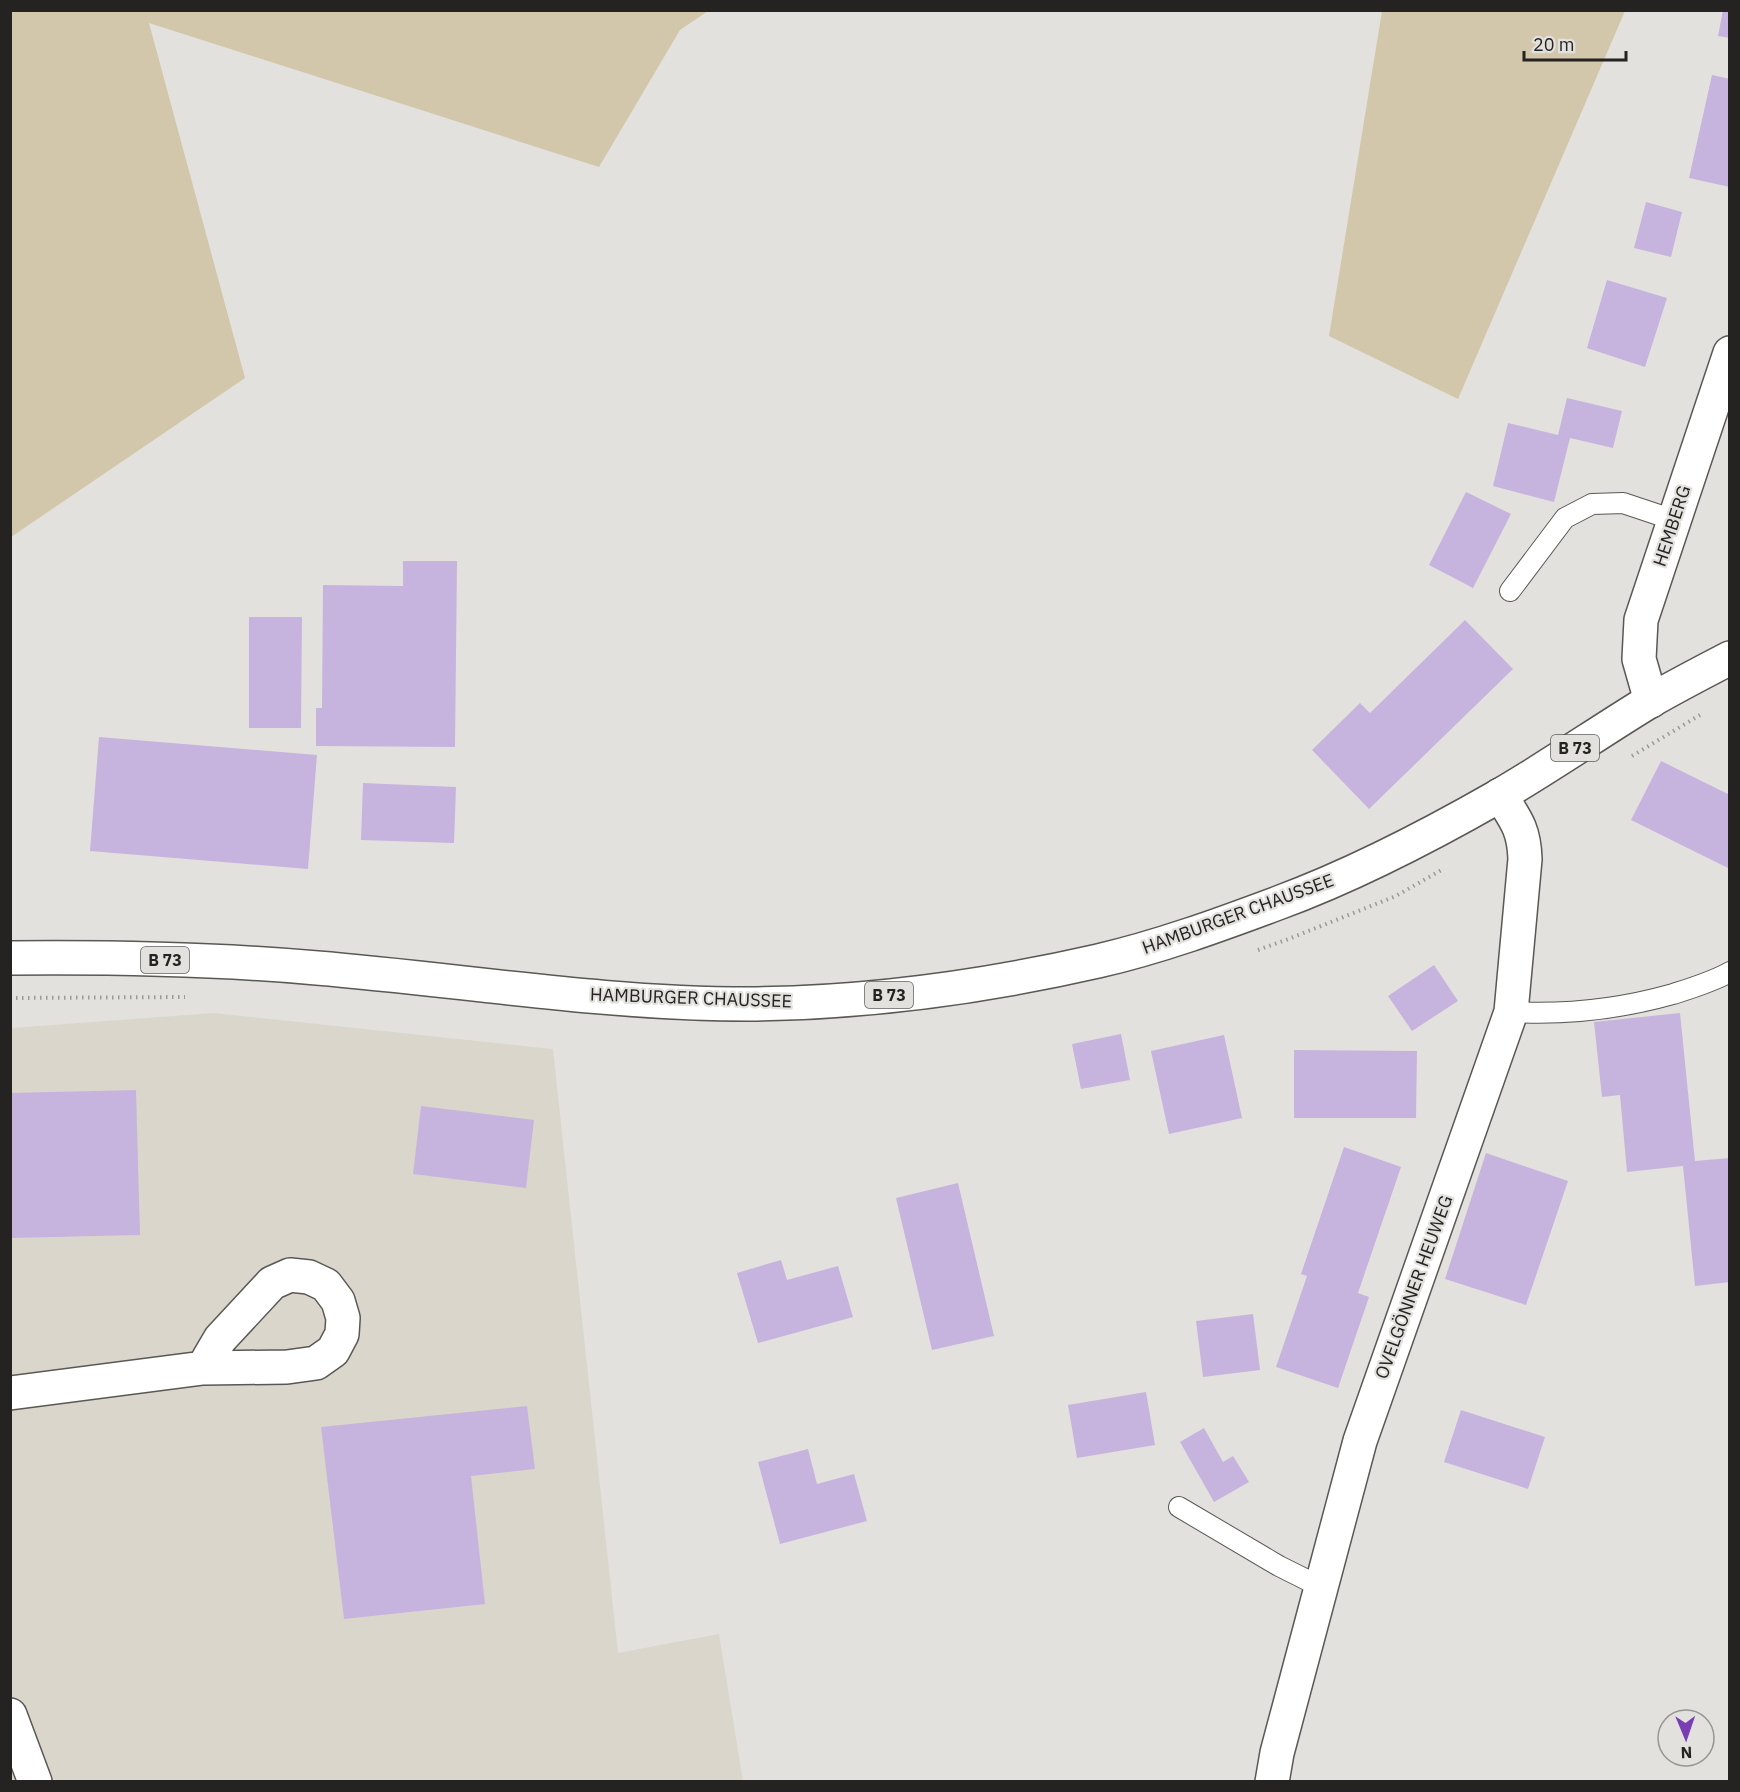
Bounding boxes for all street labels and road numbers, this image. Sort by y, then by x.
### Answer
street label: HEMBERG [1648,482,1695,569]
road number: B 73 [1551,735,1599,761]
street label: HAMBURGER CHAUSSEE [1139,868,1337,959]
road number: B 73 [141,947,189,973]
street label: HAMBURGER CHAUSSEE [590,982,792,1013]
road number: B 73 [865,982,913,1008]
street label: OVELGÖNNER HEUWEG [1370,1192,1457,1382]

